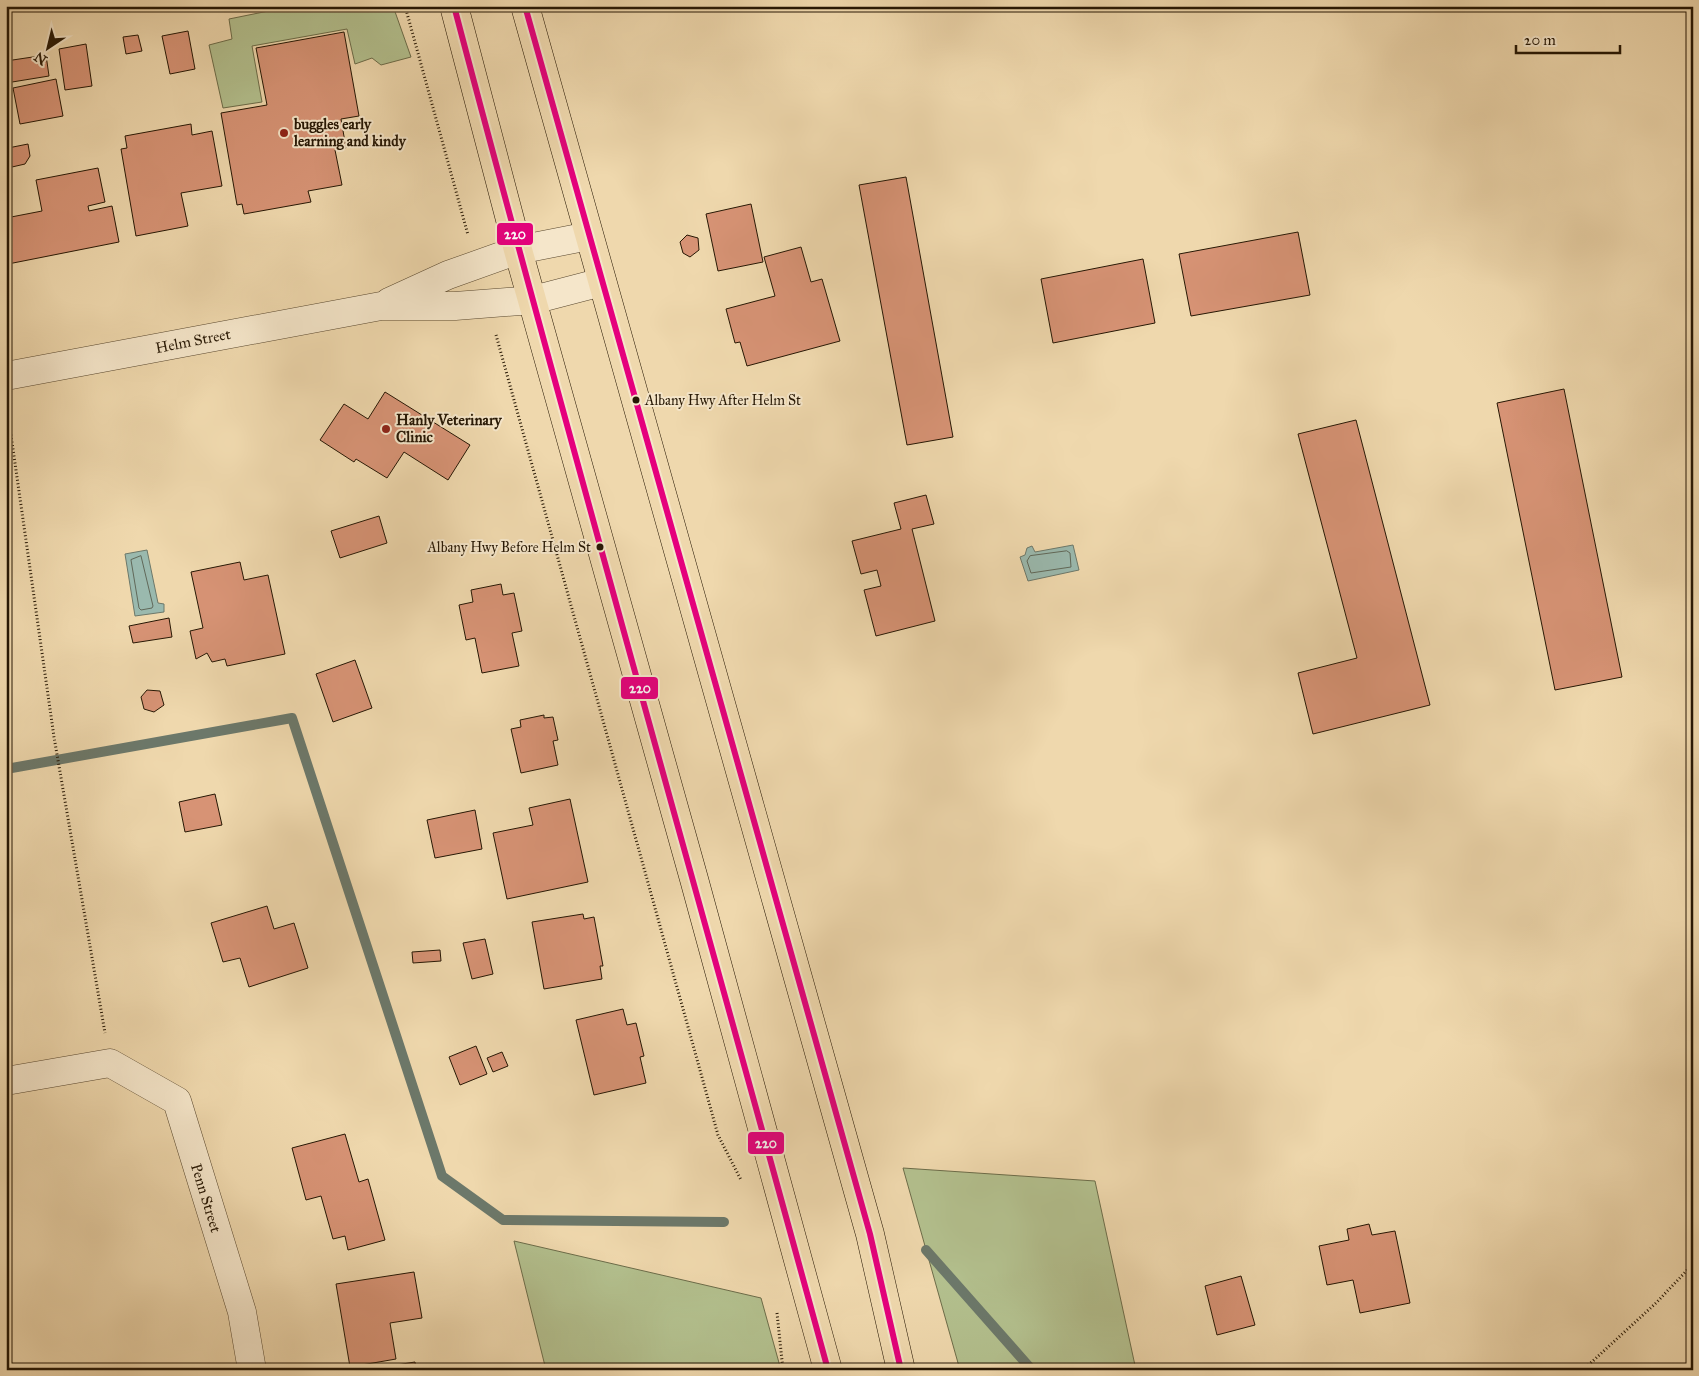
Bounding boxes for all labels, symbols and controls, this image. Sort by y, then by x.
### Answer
north arrow [22,22,72,72]
scale bar [1516,22,1620,54]
text: 20 m [1524,31,1556,49]
text: N [31,48,51,69]
place label: buggles early learning and kindy [293,115,407,151]
marker: buggles early learning and kindy [278,127,290,139]
line badge: 220 [496,222,534,246]
text: 220 [504,226,526,243]
street label: Helm Street [154,325,233,357]
place label: Albany Hwy After Helm St [644,392,801,409]
marker: Albany Hwy After Helm St [631,395,641,405]
place label: Hanly Veterinary Clinic [396,411,503,446]
marker: Hanly Veterinary Clinic [380,423,392,435]
place label: Albany Hwy Before Helm St [426,539,591,556]
marker: Albany Hwy Before Helm St [595,542,605,552]
line badge: 220 [620,676,659,700]
text: 220 [629,680,651,697]
line badge: 220 [747,1131,785,1155]
text: 220 [755,1135,777,1152]
street label: Penn Street [187,1161,225,1235]

